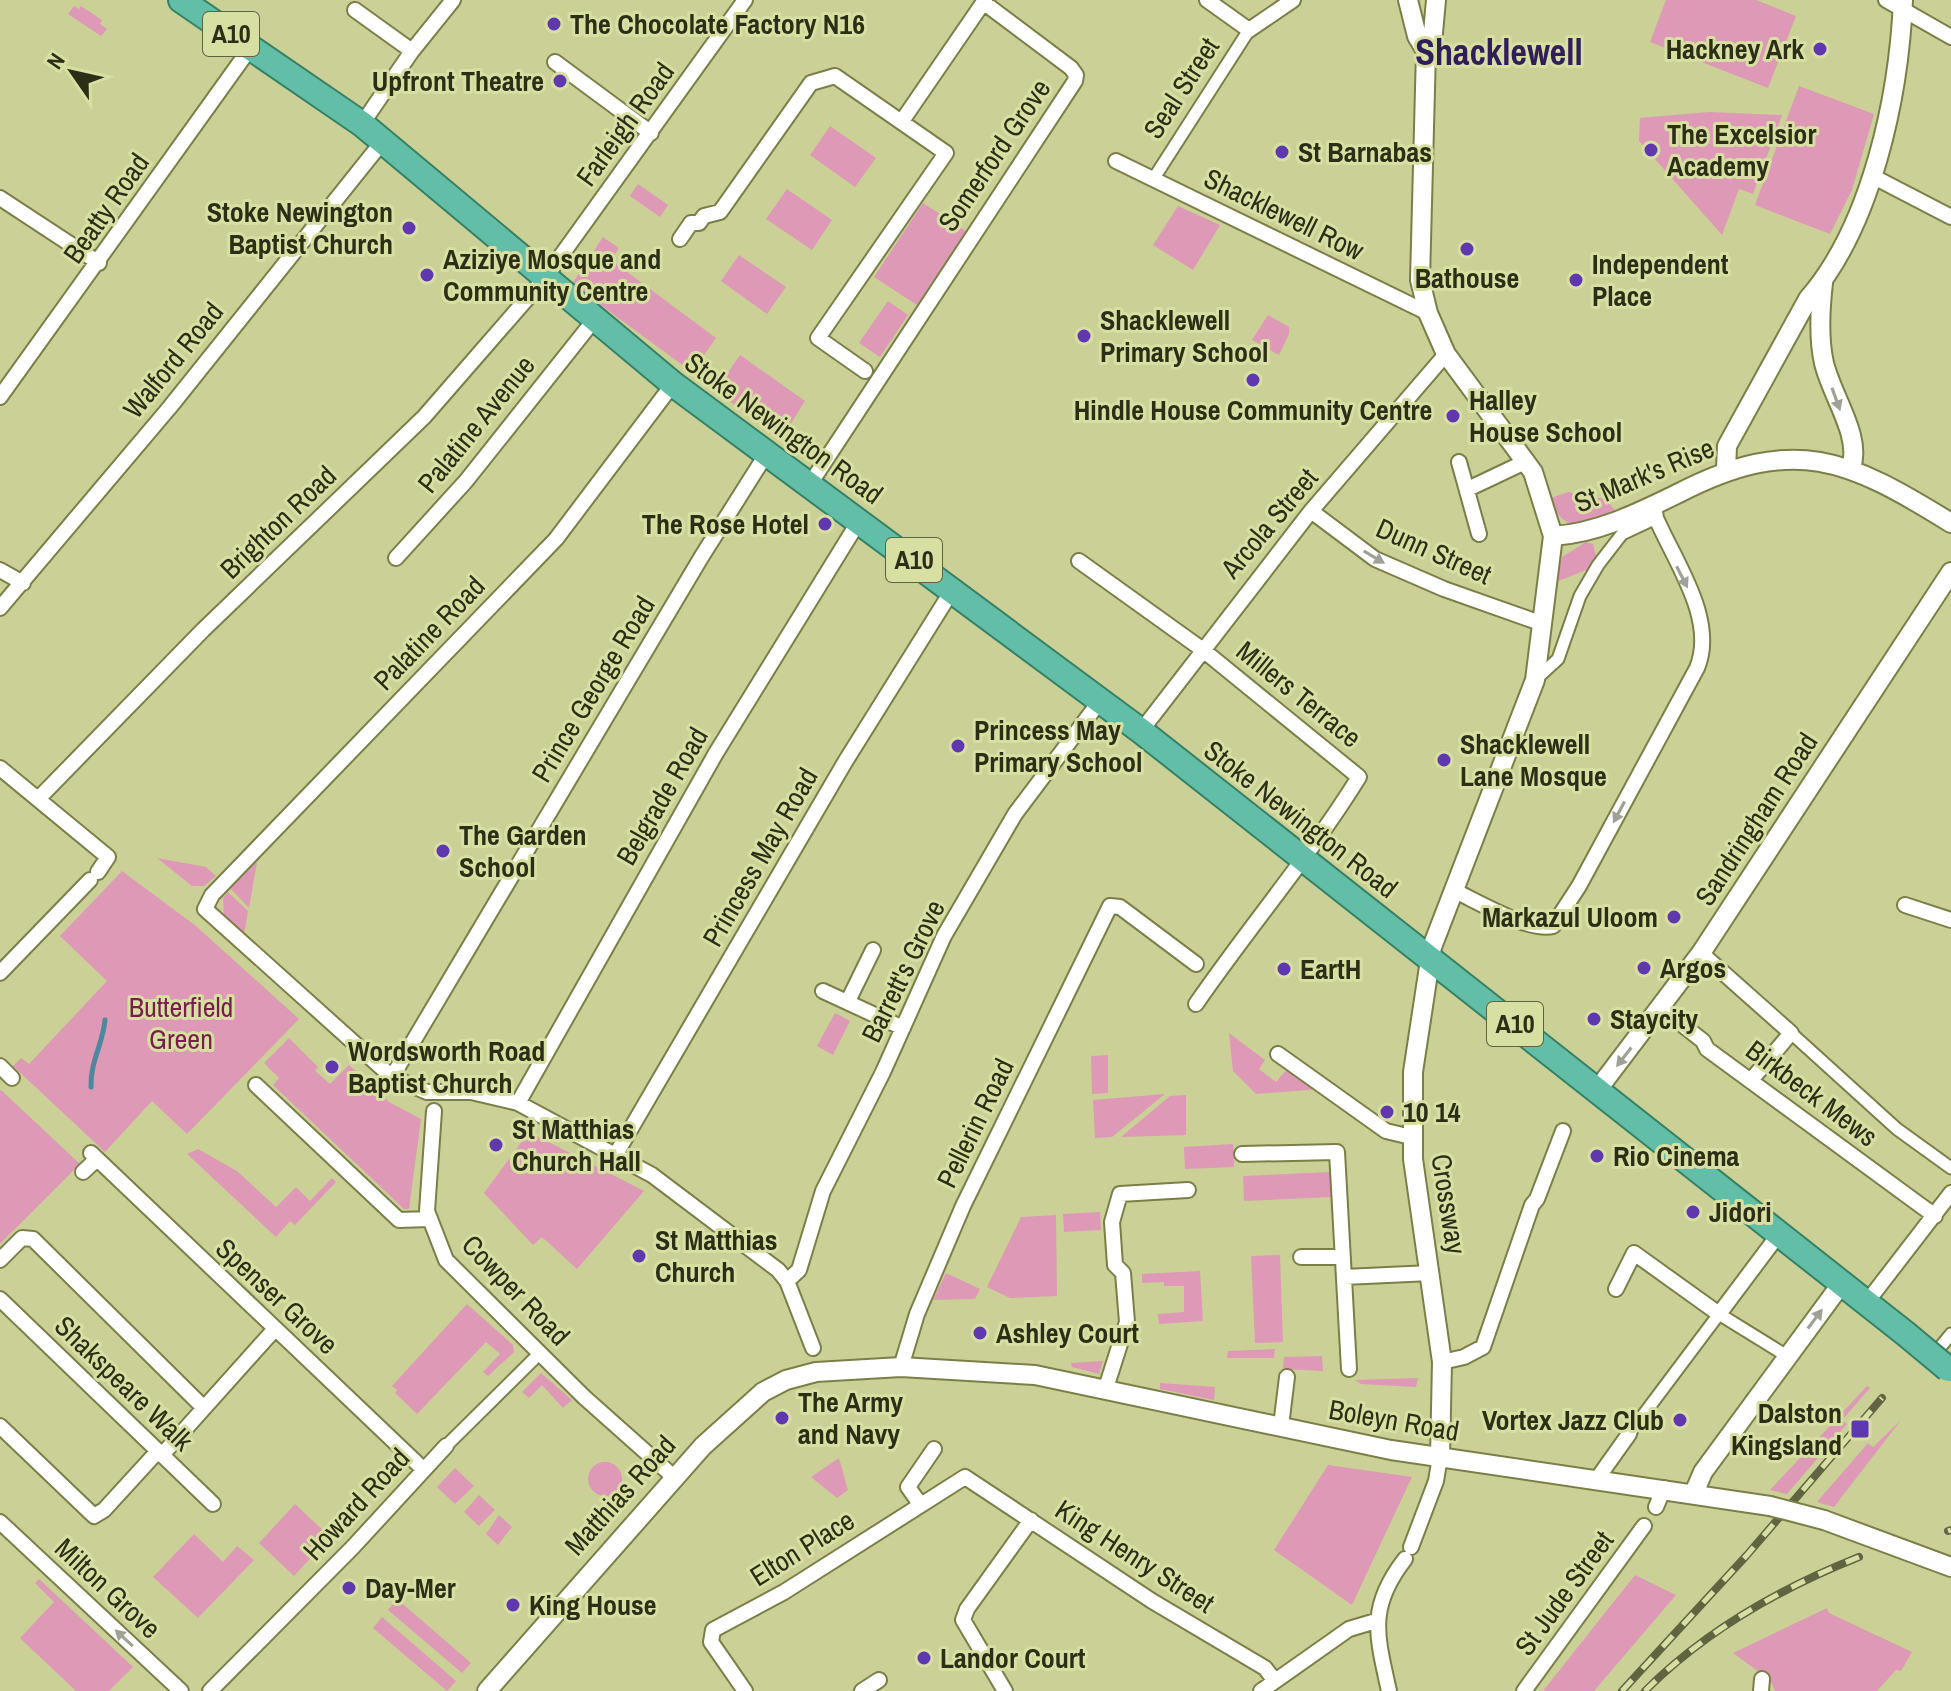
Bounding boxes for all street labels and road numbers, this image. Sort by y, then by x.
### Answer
road number: A10 [203,12,259,56]
street label: Seal Street [1134,30,1228,146]
street label: Farleigh Road [567,54,683,194]
street label: Somerford Grove [929,71,1059,239]
street label: Beatty Road [54,145,158,271]
street label: Shacklewell Row [1198,159,1371,269]
street label: Walford Road [114,294,232,426]
street label: Stoke Newington Road [677,343,891,513]
street label: Palatine Avenue [409,347,543,501]
street label: St Mark's Rise [1568,428,1720,522]
street label: Brighton Road [212,457,344,587]
street label: Arcola Street [1211,460,1326,587]
street label: Dunn Street [1370,509,1498,593]
road number: A10 [886,538,942,582]
street label: Palatine Road [365,567,493,699]
street label: Prince George Road [522,589,664,789]
street label: Millers Terrace [1229,632,1369,756]
street label: Belgrade Road [607,720,717,872]
street label: Sandringham Road [1686,725,1826,913]
street label: Stoke Newington Road [1196,731,1406,907]
street label: Princess May Road [693,761,827,953]
street label: Barrett's Grove [852,894,954,1048]
road number: A10 [1487,1002,1543,1046]
street label: Birkbeck Mews [1738,1031,1886,1155]
street label: Pellerin Road [927,1052,1023,1194]
street label: Crossway [1422,1151,1476,1257]
street label: Cowper Road [454,1226,578,1354]
street label: Spenser Grove [208,1229,346,1363]
street label: Shakspeare Walk [46,1307,202,1459]
street label: Boleyn Road [1326,1390,1462,1450]
street label: Matthias Road [556,1427,684,1563]
street label: Howard Road [294,1440,418,1568]
street label: King Henry Street [1048,1490,1222,1622]
street label: Elton Place [743,1501,861,1595]
street label: St Jude Street [1506,1523,1622,1663]
street label: Milton Grove [47,1529,169,1647]

